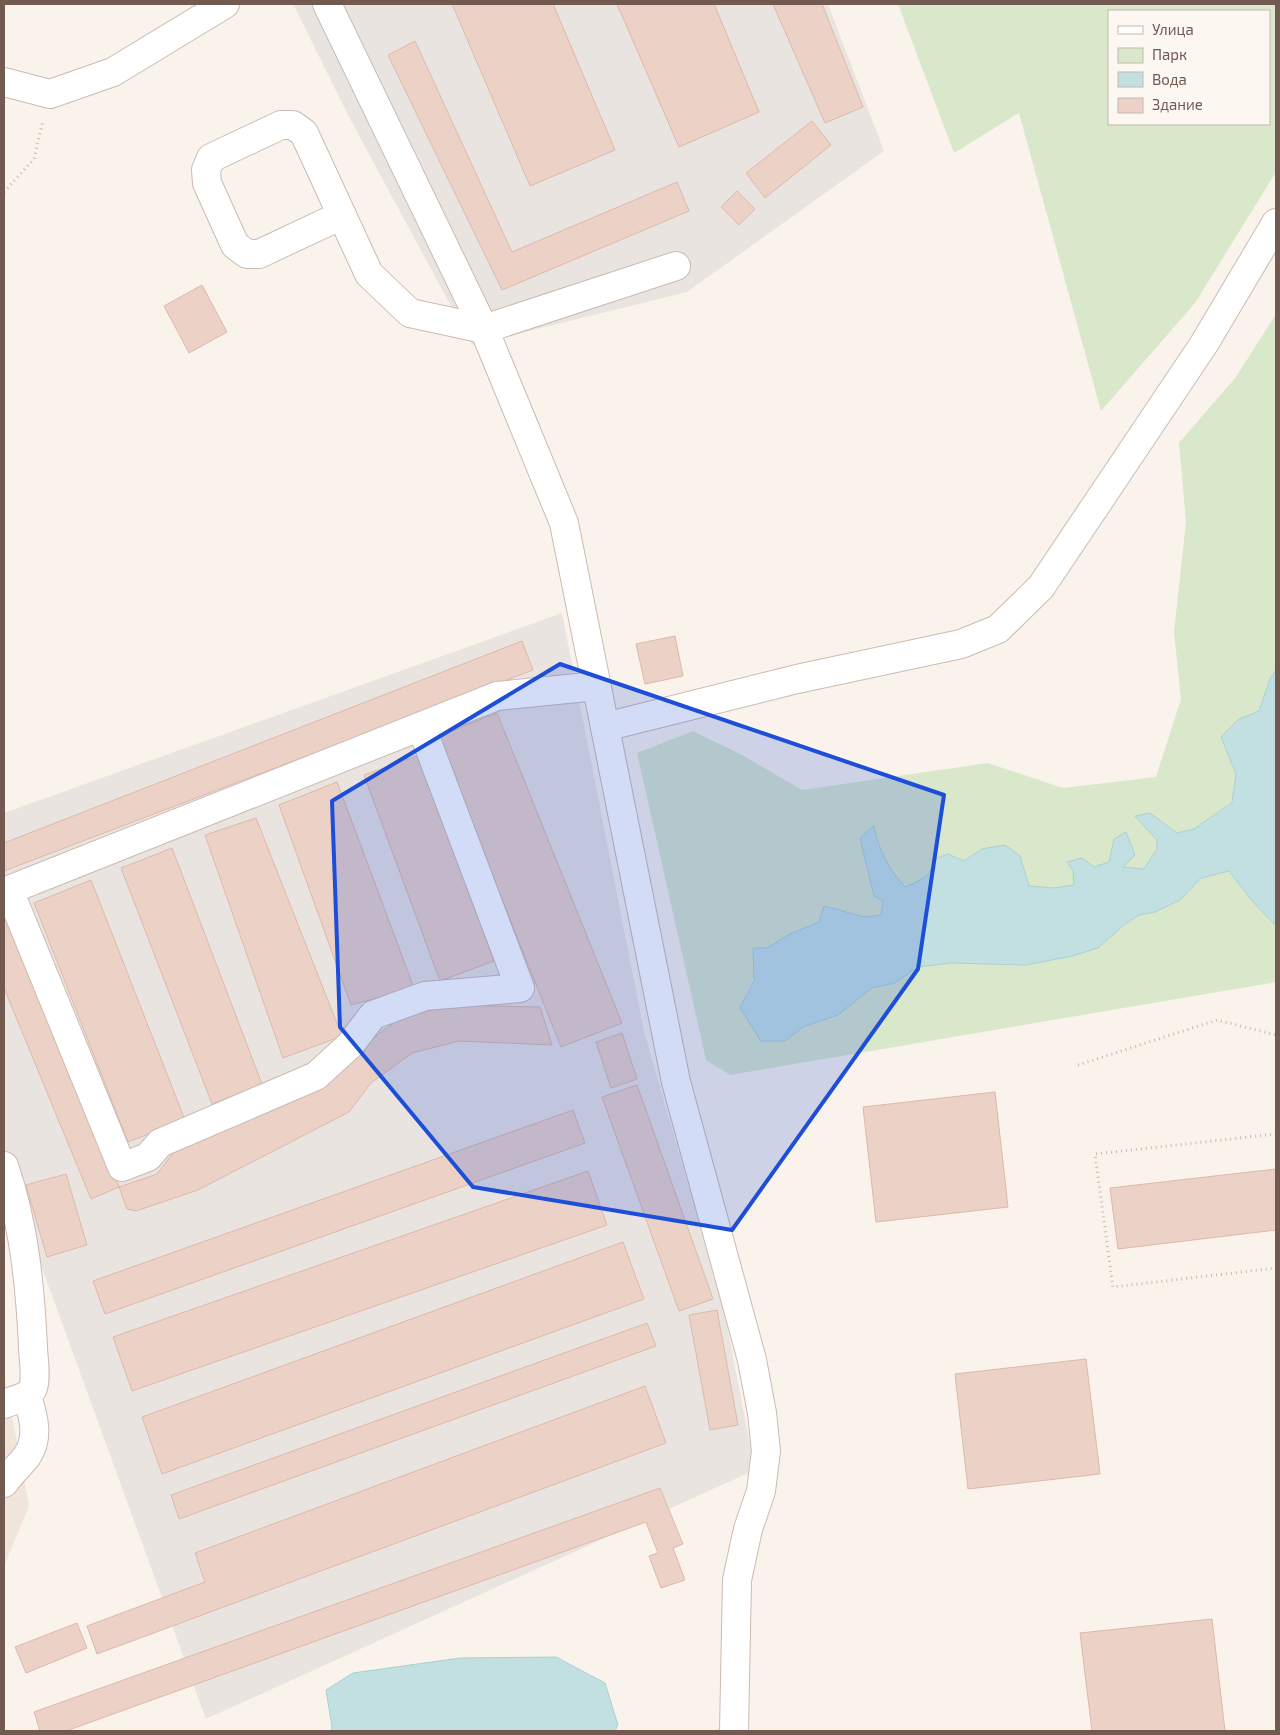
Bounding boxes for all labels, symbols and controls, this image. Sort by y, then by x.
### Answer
legend [1108,10,1270,125]
text: Улица [1152,20,1194,38]
text: Парк [1152,45,1187,63]
text: Вода [1152,70,1187,88]
text: Здание [1152,95,1203,113]

